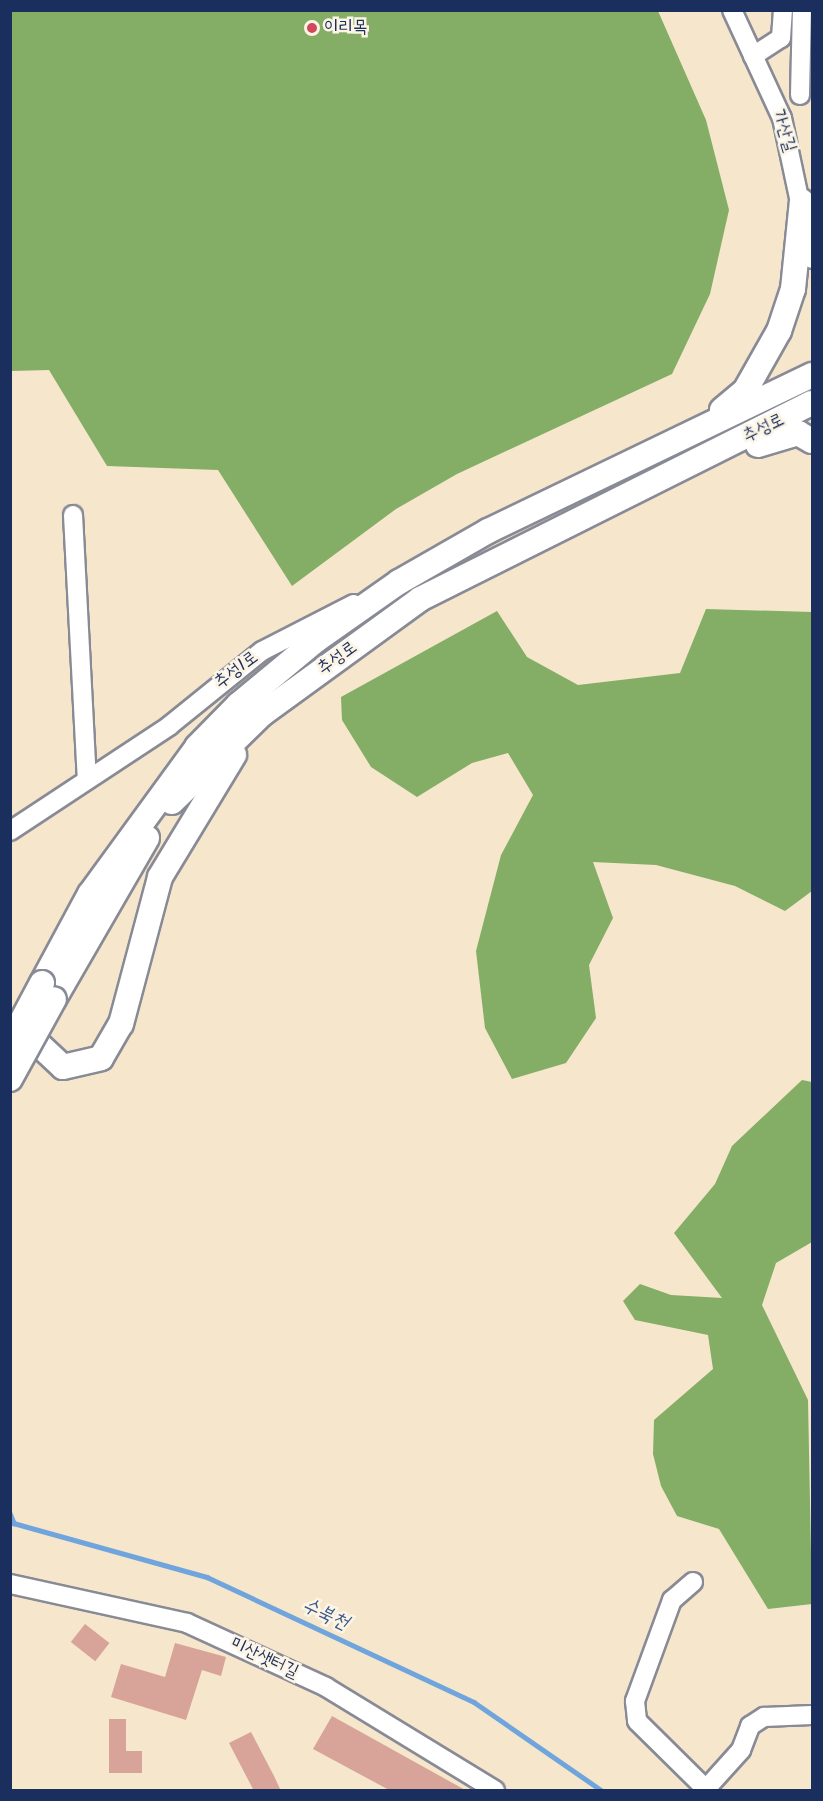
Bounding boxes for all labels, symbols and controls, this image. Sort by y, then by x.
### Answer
place label: 이리목 [324,17,367,39]
marker: 이리목 [305,21,319,35]
street label: 가산길 [766,107,800,155]
street label: 추성로 [740,410,788,448]
street label: 추성로 [314,637,362,681]
street label: 추성1로 [211,648,263,694]
water label: 수북천 [298,1594,352,1636]
street label: 미산샛터길 [227,1634,301,1684]

